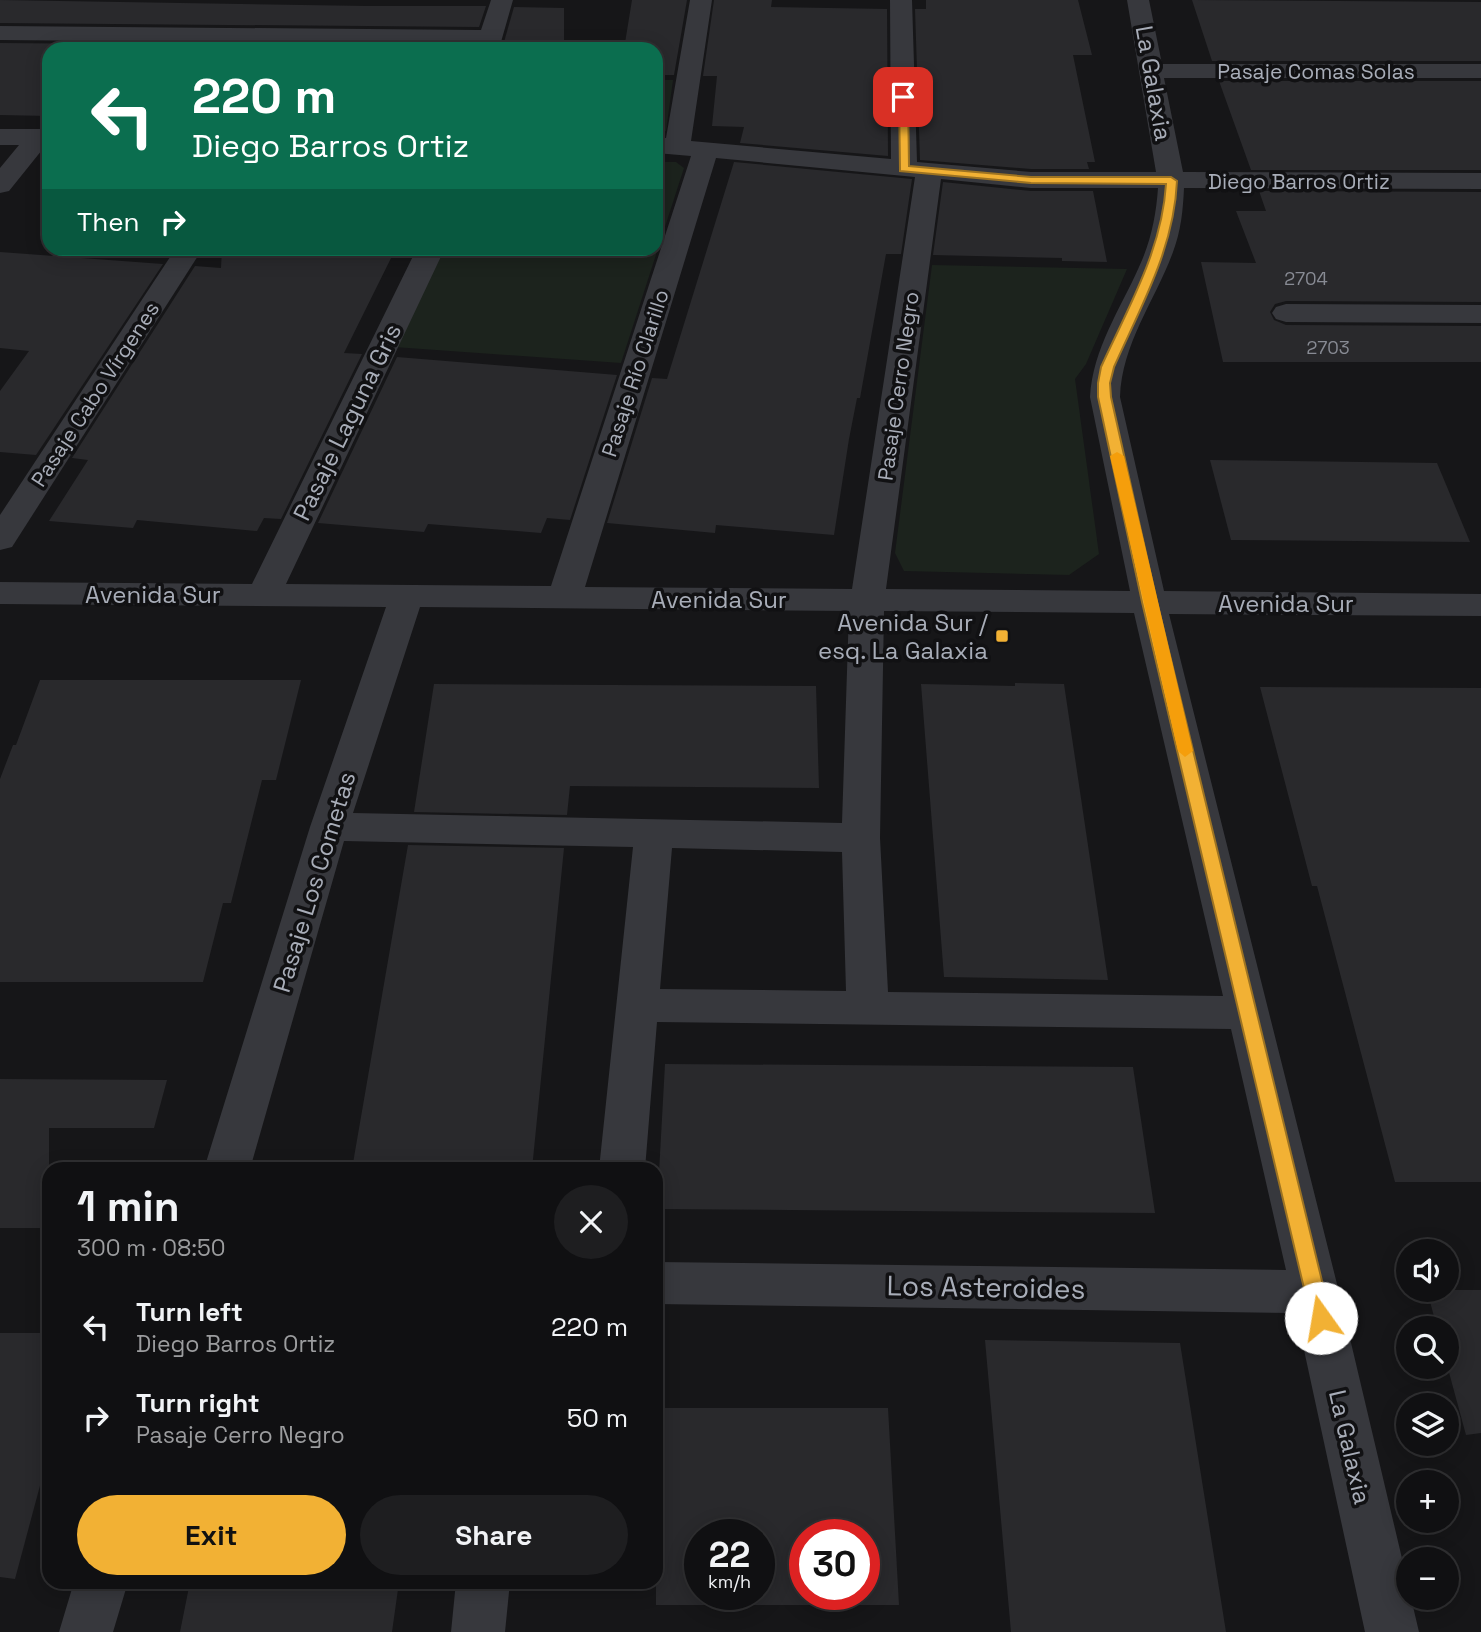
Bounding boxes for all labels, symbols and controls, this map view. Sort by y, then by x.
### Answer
street label: La Galaxia [1129,23,1179,143]
street label: Pasaje Comas Solas [1217,58,1415,85]
text: 220 m [192,65,336,127]
pin [873,67,933,127]
icon: left [77,70,168,161]
icon: arrive [884,78,922,116]
text: Diego Barros Ortiz [192,126,469,166]
street label: Diego Barros Ortiz [1208,168,1390,195]
icon: right [154,203,192,241]
text: Then [77,205,140,239]
house number: 2704 [1284,267,1328,290]
street label: Pasaje Río Clarillo [595,286,675,460]
street label: Pasaje Cerro Negro [871,290,925,482]
street label: Pasaje Cabo Vírgenes [25,296,165,492]
street label: Pasaje Laguna Gris [286,318,408,526]
house number: 2703 [1306,336,1350,359]
street label: Avenida Sur [85,579,221,610]
street label: Avenida Sur [651,584,787,615]
street label: Avenida Sur [1218,588,1354,619]
place label: Avenida Sur / esq. La Galaxia [818,607,988,666]
marker: Avenida Sur / esq. La Galaxia [994,628,1010,644]
street label: Pasaje Los Cometas [266,768,362,996]
text: 1 min [77,1180,180,1233]
button: close [554,1185,628,1259]
text: 300 m · 08:50 [77,1233,226,1263]
map controls [1396,1239,1459,1610]
button: sound [1396,1239,1459,1302]
street label: Los Asteroides [886,1267,1086,1307]
position arrow [1284,1281,1358,1355]
text: Turn left [136,1295,243,1329]
icon: left [77,1308,115,1346]
text: 220 m [551,1310,628,1344]
button: search [1396,1316,1459,1379]
text: Diego Barros Ortiz [136,1329,335,1359]
text: Turn right [136,1386,260,1420]
street label: La Galaxia [1322,1387,1378,1507]
button: layers [1396,1393,1459,1456]
icon: right [77,1399,115,1437]
text: 50 m [567,1401,628,1435]
text: Pasaje Cerro Negro [136,1420,345,1450]
button: + [1396,1470,1459,1533]
button: Exit [77,1495,346,1575]
button: Share [360,1495,628,1575]
speed limit sign: 30 [789,1519,880,1610]
text: 22 [709,1533,750,1577]
button: − [1396,1547,1459,1610]
text: km/h [708,1570,751,1593]

